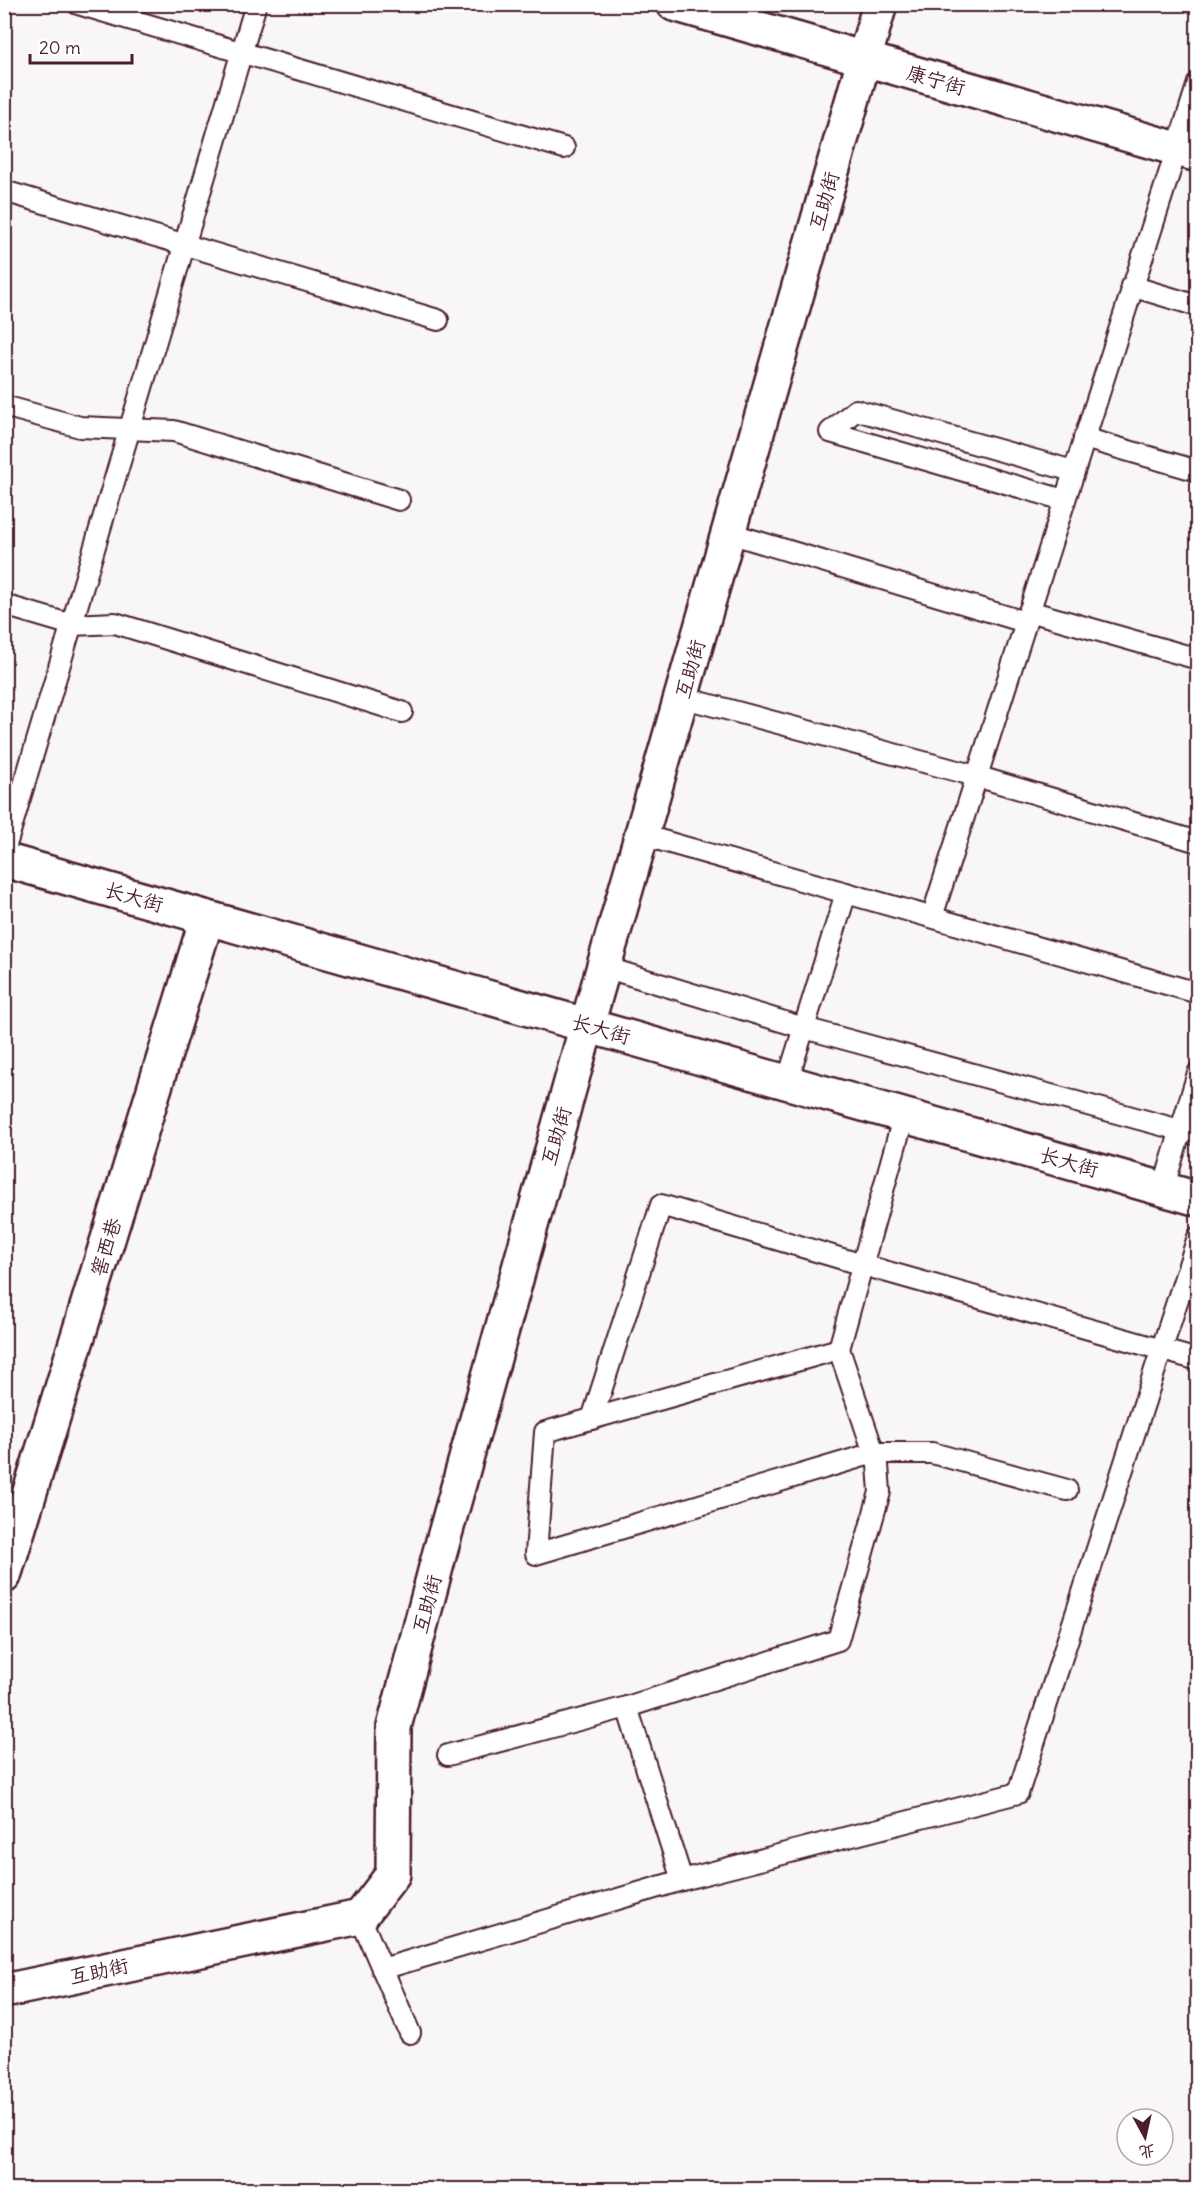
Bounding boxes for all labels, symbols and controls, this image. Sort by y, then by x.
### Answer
scale bar [30,27,132,65]
text: 20 m [39,36,81,59]
street label: 康宁街 [904,59,968,100]
street label: 互助街 [803,169,844,233]
street label: 互助街 [669,637,710,701]
street label: 长大街 [102,876,166,917]
street label: 长大街 [569,1008,633,1049]
street label: 互助街 [535,1104,576,1168]
street label: 长大街 [1037,1141,1101,1182]
street label: 窖西巷 [85,1214,127,1279]
street label: 互助街 [407,1572,446,1636]
street label: 互助街 [67,1952,131,1989]
north arrow [1115,2107,1175,2167]
text: 北 [1138,2141,1156,2163]

